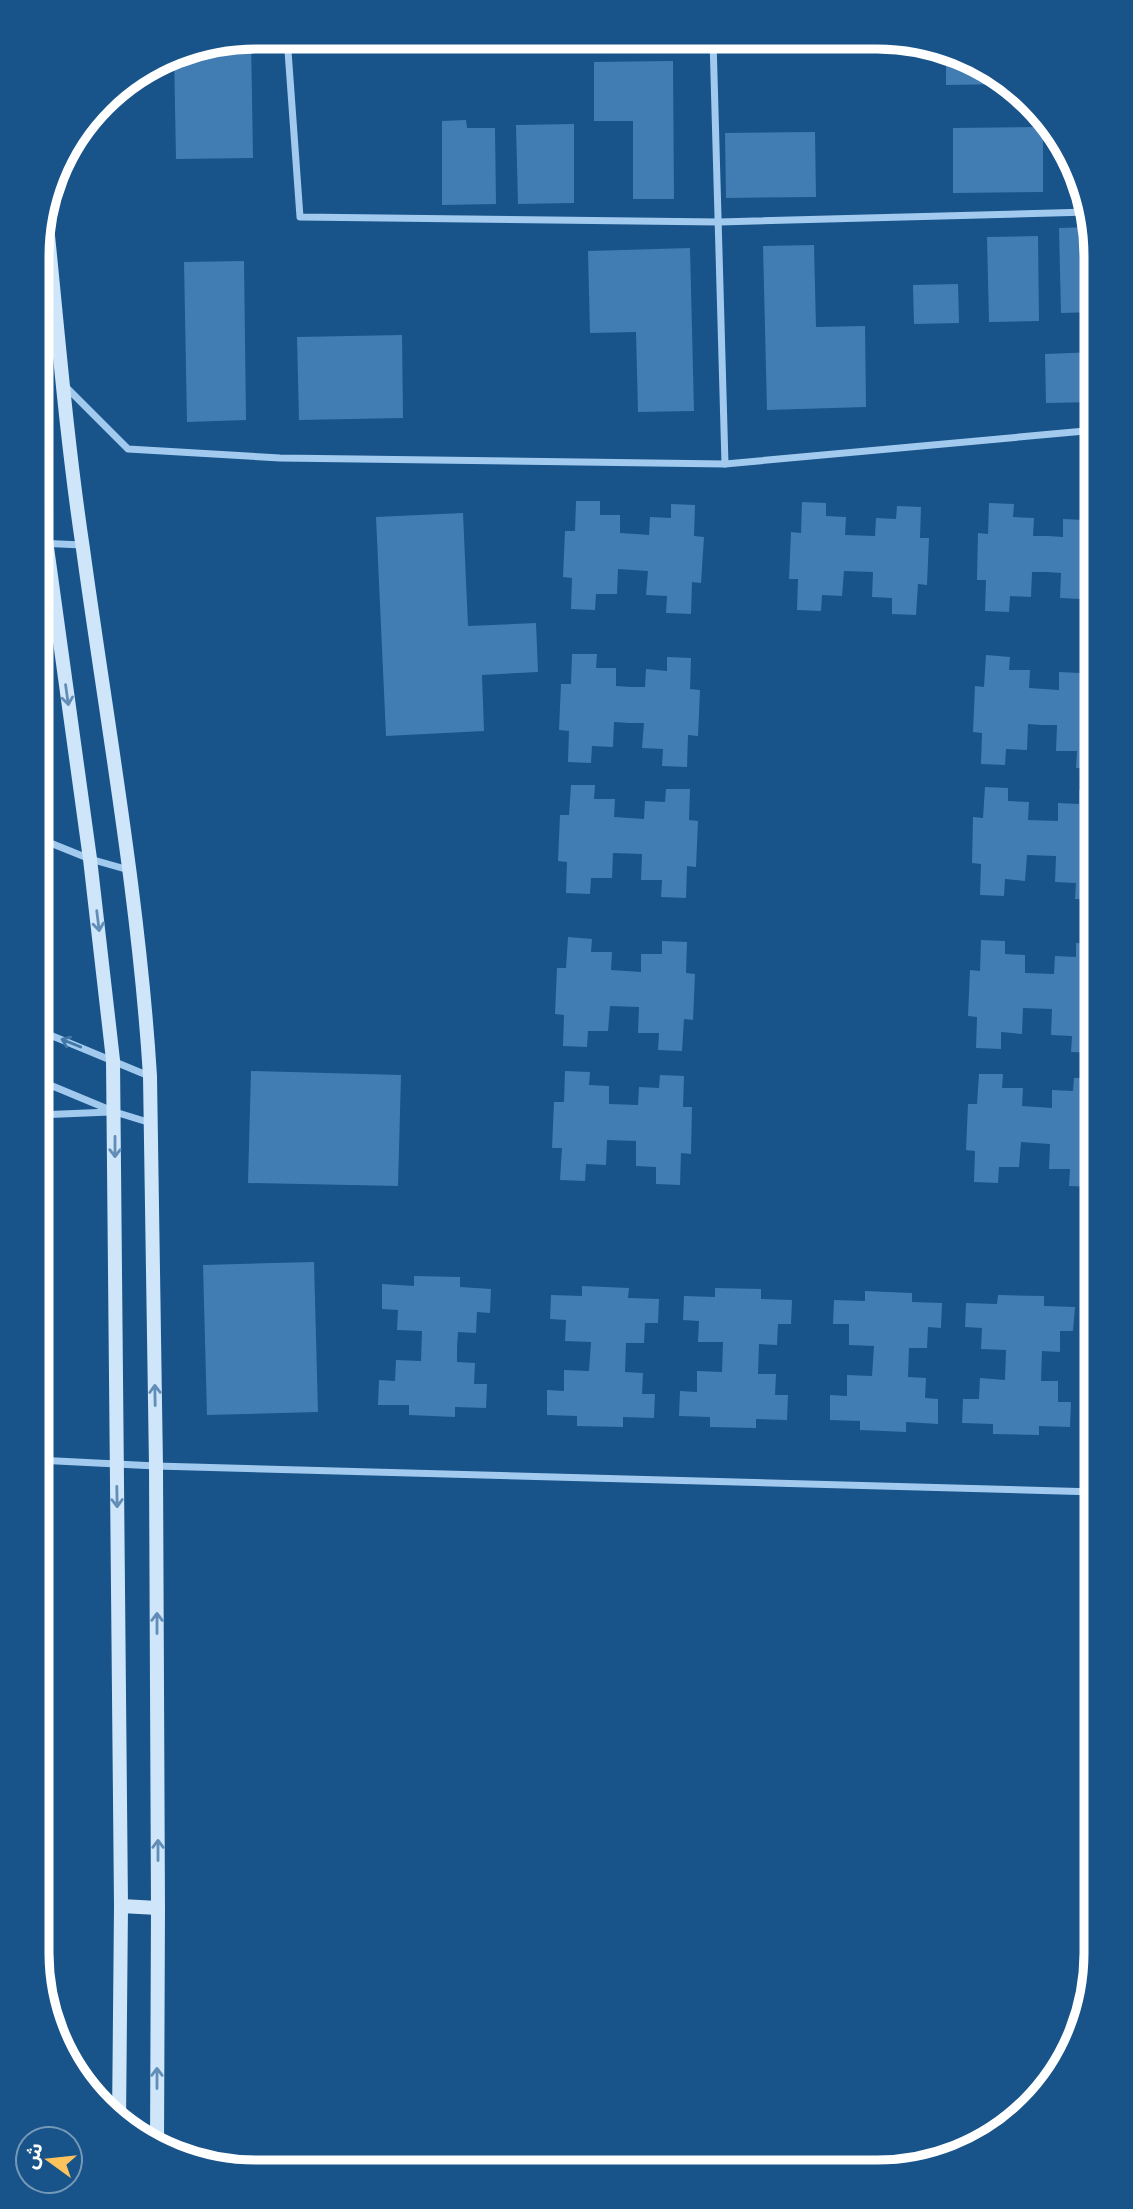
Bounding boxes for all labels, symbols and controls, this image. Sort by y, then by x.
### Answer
one-way arrow [61,683,74,706]
one-way arrow [91,909,104,932]
one-way arrow [61,1036,83,1049]
one-way arrow [108,1136,122,1159]
one-way arrow [148,1384,162,1407]
one-way arrow [110,1486,124,1509]
one-way arrow [150,1612,164,1635]
one-way arrow [151,1839,165,1862]
one-way arrow [150,2066,164,2089]
north arrow [14,2125,84,2195]
text: ش [19,2140,48,2171]

